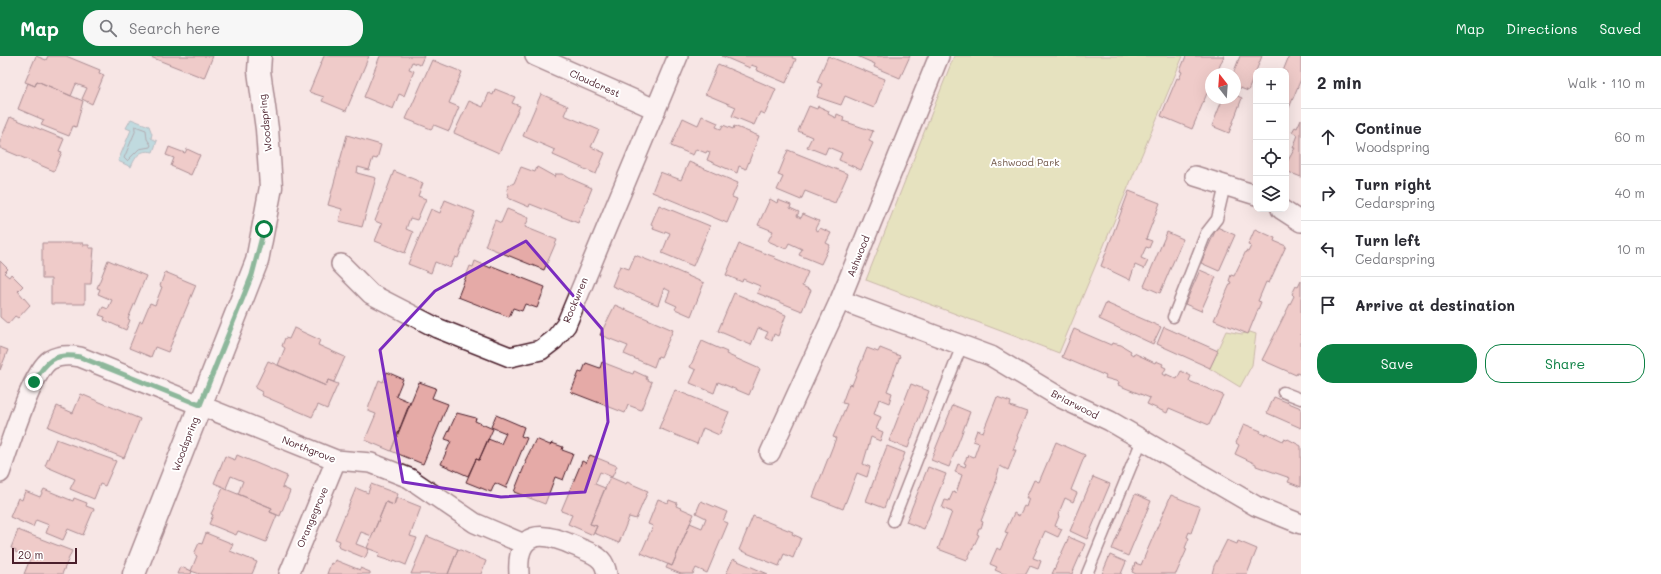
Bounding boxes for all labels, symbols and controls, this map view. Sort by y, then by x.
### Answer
search box [83,10,363,46]
text: Map [20,16,59,41]
icon: search [97,17,119,39]
text: Search here [129,18,220,38]
text: Map [1456,19,1484,38]
text: Directions [1506,19,1577,38]
text: Saved [1599,19,1641,38]
street label: Cloudcrest [568,66,622,100]
north arrow [1205,68,1241,104]
map controls [1253,68,1289,212]
button: + [1253,68,1289,104]
text: 2 min [1317,71,1362,93]
text: Walk · 110 m [1567,74,1645,91]
street label: Woodspring [255,94,275,152]
button: − [1253,104,1289,140]
text: Continue [1355,118,1422,138]
icon: ahead [1317,126,1339,148]
text: 60 m [1615,128,1645,145]
text: Woodspring [1355,138,1430,155]
button: locate [1253,140,1289,176]
park label: Ashwood Park [990,155,1060,169]
text: Turn right [1355,174,1432,194]
button: layers [1253,176,1289,212]
icon: right [1317,182,1339,204]
text: 40 m [1615,184,1645,201]
text: Cedarspring [1355,194,1435,211]
route start [255,220,273,238]
text: Turn left [1355,230,1420,250]
street label: Ashwood [843,233,873,279]
icon: left [1317,238,1339,260]
text: 10 m [1617,240,1645,257]
text: Cedarspring [1355,250,1435,267]
street label: Rockwren [559,275,591,325]
icon: arrive [1317,294,1339,316]
text: Arrive at destination [1355,295,1515,315]
button: Save [1317,344,1477,383]
button: Share [1485,344,1645,383]
route end [25,373,43,391]
street label: Briarwood [1049,386,1101,422]
street label: Woodspring [168,415,202,473]
street label: Northgrove [280,432,338,466]
street label: Orangegrove [293,484,331,550]
scale bar [12,546,77,565]
text: 20 m [18,547,43,562]

